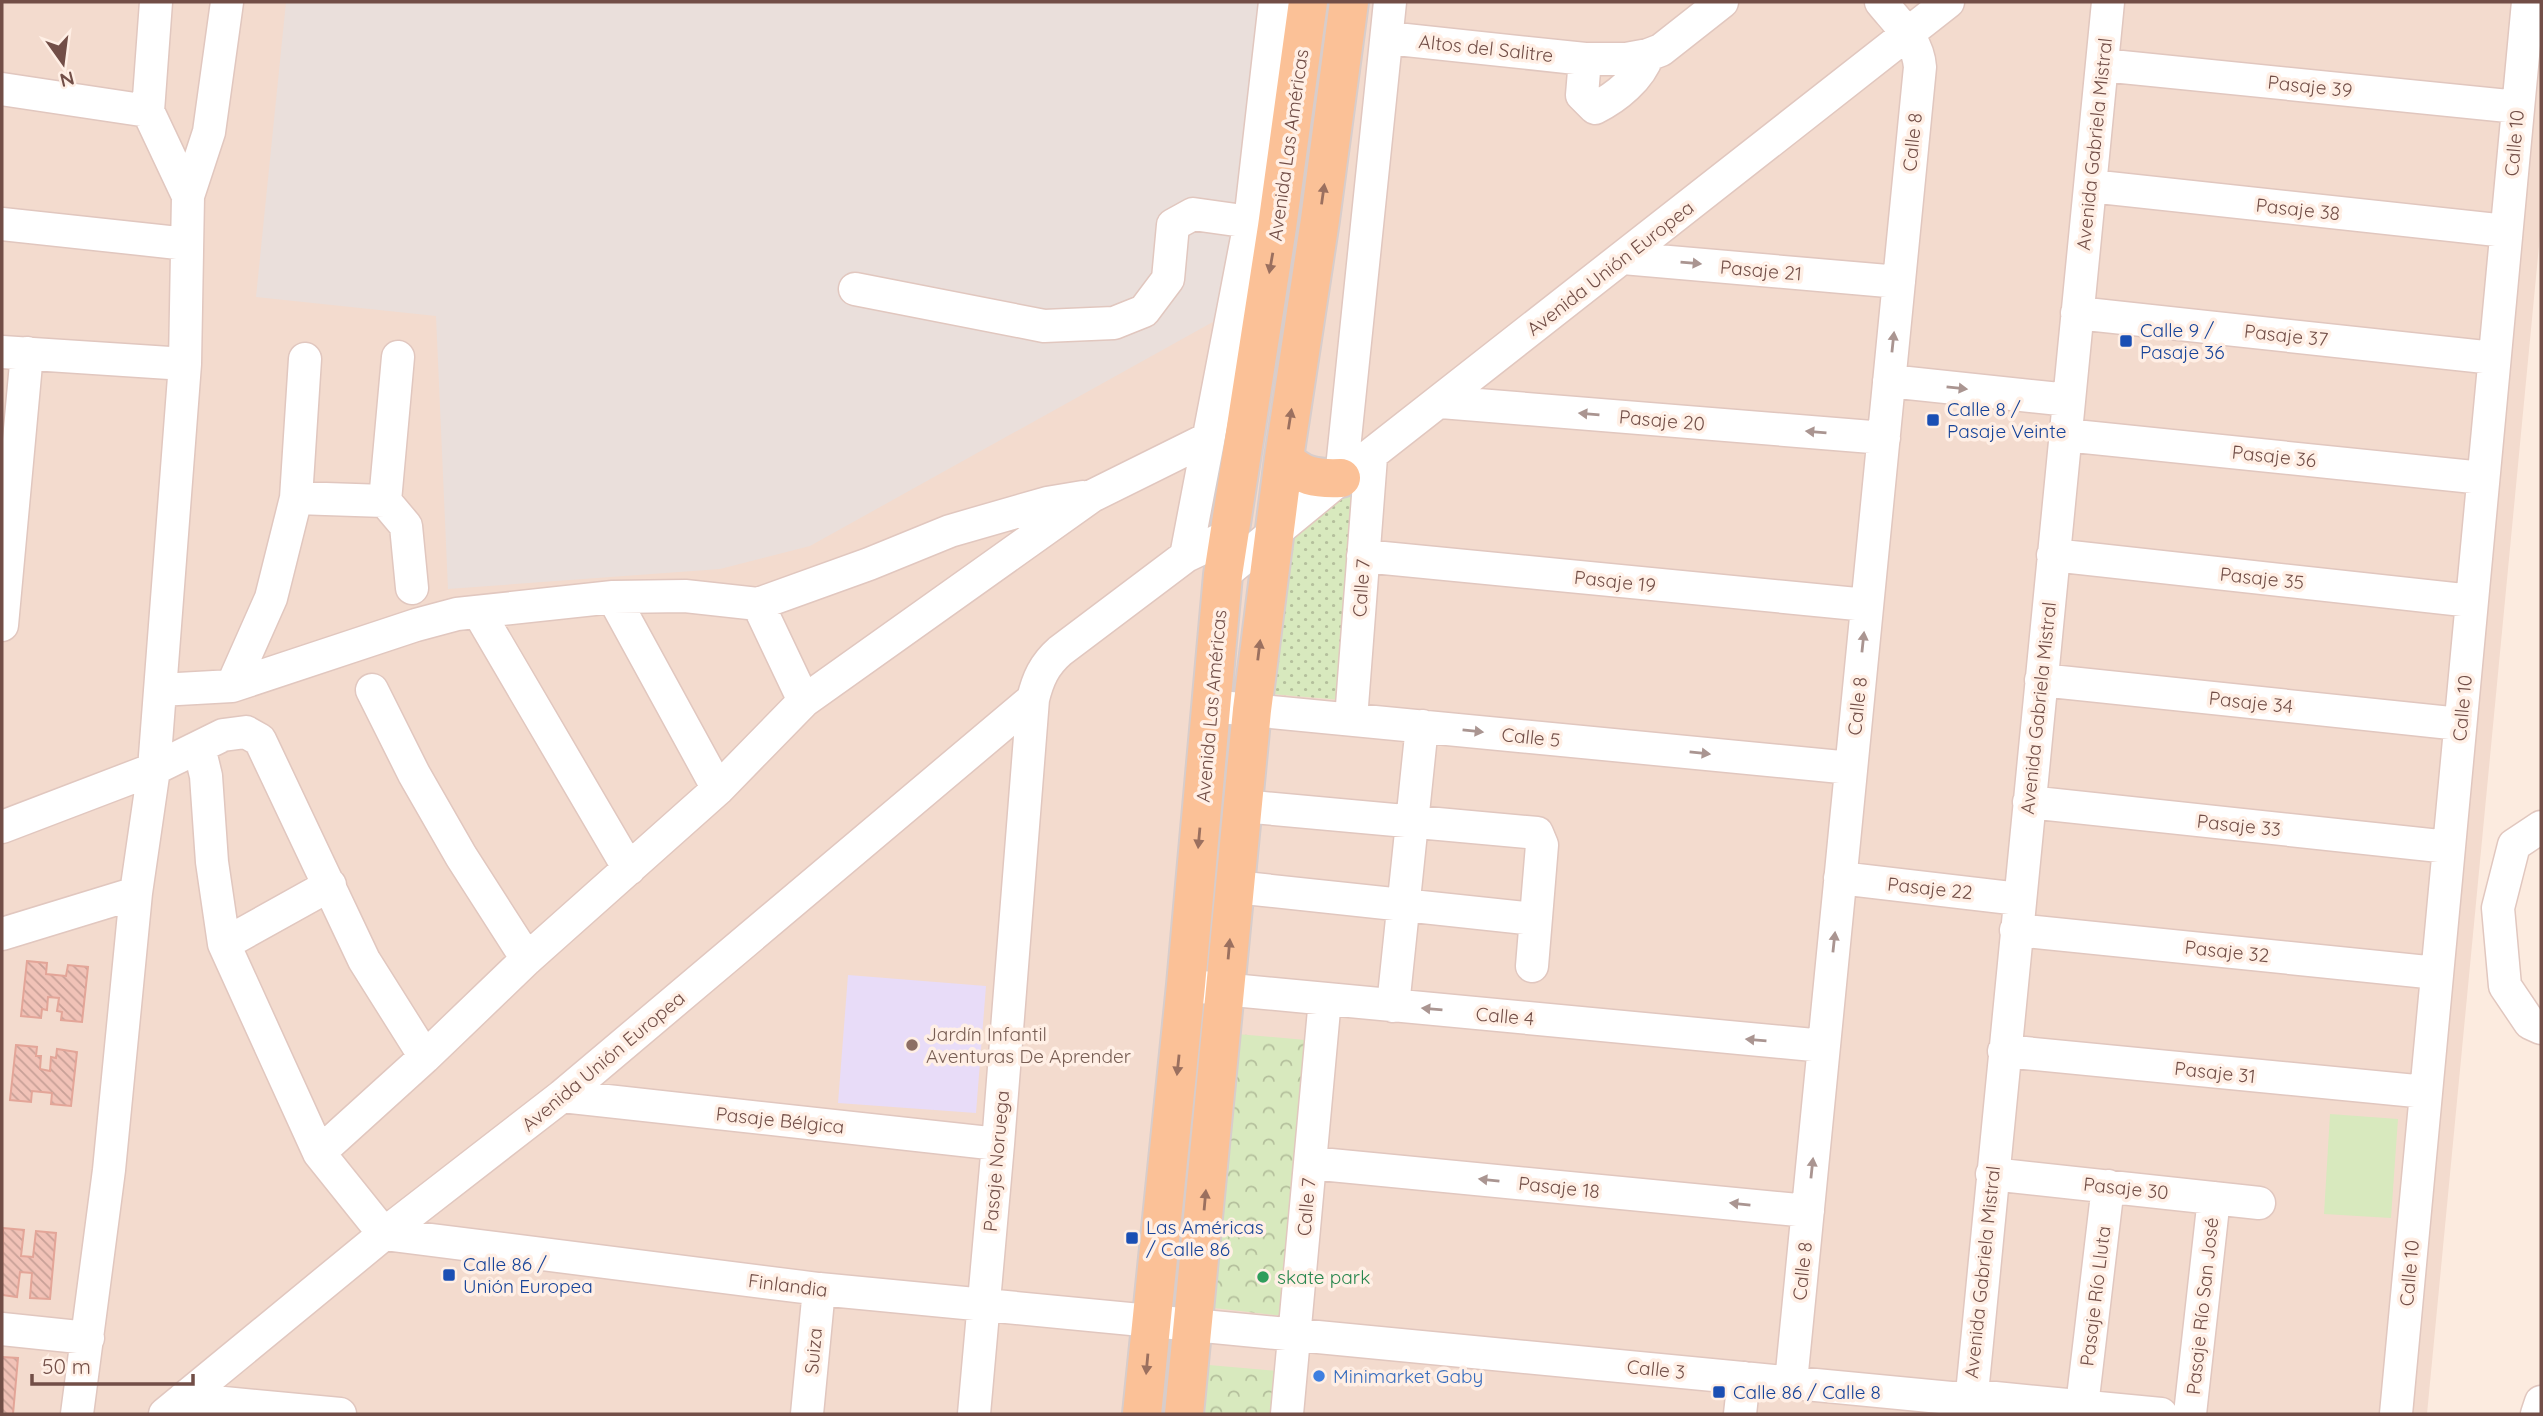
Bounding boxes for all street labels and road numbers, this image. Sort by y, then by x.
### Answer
street label: Altos del Salitre [1418,29,1554,67]
street label: Avenida Gabriela Mistral [2071,37,2117,251]
street label: Avenida Las Américas [1263,47,1313,242]
street label: Pasaje 39 [2267,70,2353,102]
street label: Calle 10 [2499,109,2529,177]
street label: Calle 8 [1897,112,1927,172]
street label: Pasaje 38 [2255,193,2341,225]
street label: Avenida Unión Europea [1522,195,1698,341]
street label: Pasaje 21 [1719,254,1803,286]
street label: Pasaje 37 [2243,319,2329,351]
street label: Pasaje 20 [1618,404,1706,436]
street label: Pasaje 36 [2231,440,2317,472]
street label: Calle 7 [1347,558,1375,618]
street label: Pasaje 35 [2219,562,2305,594]
street label: Pasaje 19 [1573,565,1657,597]
street label: Avenida Gabriela Mistral [2015,601,2061,815]
street label: Avenida Las Américas [1191,609,1231,803]
street label: Calle 10 [2447,674,2477,742]
street label: Calle 8 [1842,676,1872,736]
street label: Pasaje 34 [2208,686,2294,718]
street label: Calle 5 [1501,722,1561,752]
street label: Pasaje 33 [2196,809,2282,841]
street label: Pasaje 22 [1886,872,1974,904]
street label: Pasaje 32 [2184,935,2270,967]
street label: Avenida Unión Europea [517,986,689,1136]
street label: Calle 4 [1475,1002,1535,1030]
street label: Pasaje 31 [2173,1056,2257,1088]
street label: Pasaje Noruega [978,1089,1014,1233]
street label: Pasaje Bélgica [715,1101,845,1139]
street label: Avenida Gabriela Mistral [1959,1165,2005,1379]
street label: Pasaje 18 [1517,1171,1601,1203]
street label: Pasaje 30 [2082,1172,2170,1204]
street label: Calle 7 [1292,1177,1321,1237]
street label: Pasaje Río San José [2181,1216,2223,1396]
street label: Pasaje Río Lluta [2074,1225,2116,1367]
street label: Calle 10 [2394,1239,2424,1307]
street label: Calle 8 [1787,1241,1817,1301]
street label: Finlandia [747,1268,829,1302]
street label: Suiza [799,1327,827,1375]
street label: Calle 3 [1626,1354,1686,1384]

